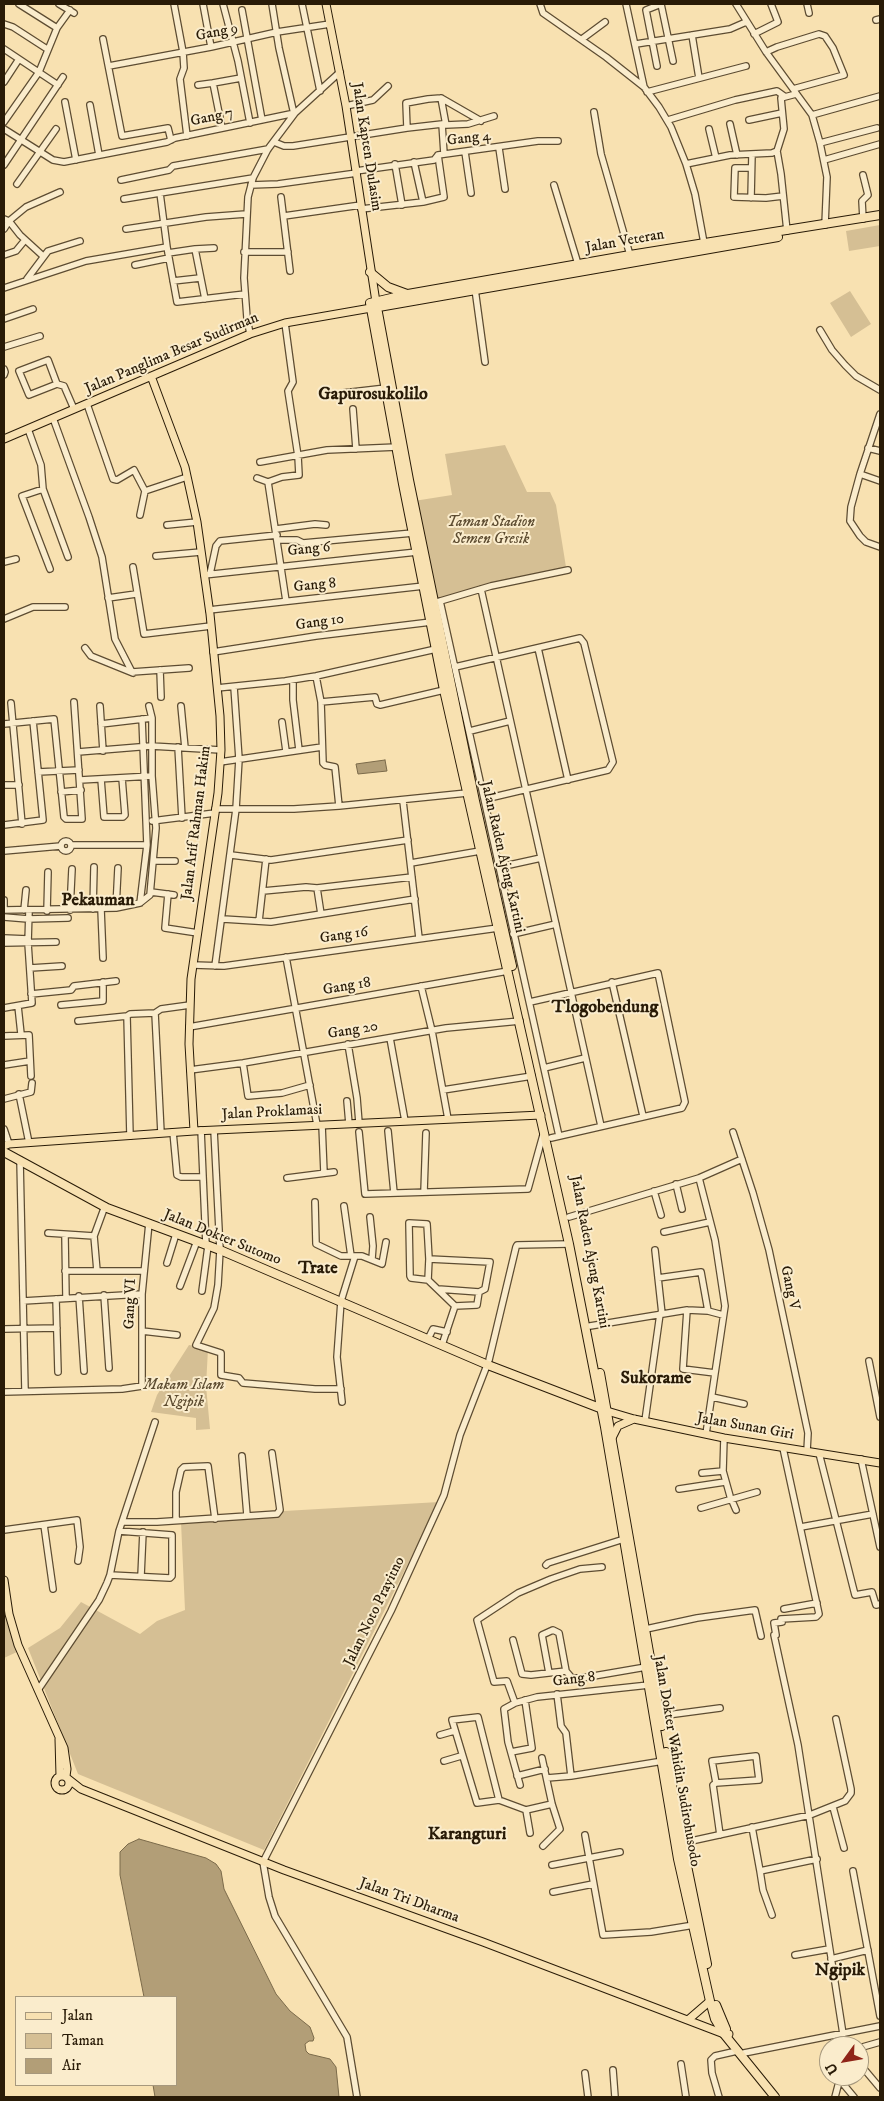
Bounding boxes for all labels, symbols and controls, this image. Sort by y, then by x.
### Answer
street label: Gang 9 [194,20,240,46]
street label: Jalan Kapten Dulasim [347,81,385,213]
street label: Gang 7 [189,105,235,131]
street label: Gang 4 [446,127,492,151]
street label: Jalan Veteran [584,226,666,258]
street label: Jalan Panglima Besar Sudirman [82,309,262,399]
district label: Gapurosukolilo [318,384,428,406]
park label: Taman Stadion Semen Gresik [447,514,535,549]
street label: Gang 6 [287,539,331,561]
street label: Gang 8 [293,575,337,597]
street label: Gang 10 [295,611,345,635]
street label: Jalan Arif Rahman Hakim [179,745,215,901]
street label: Jalan Raden Ajeng Kartini [476,779,528,935]
district label: Pekauman [61,890,135,912]
street label: Gang 16 [319,924,369,948]
street label: Gang 18 [322,974,372,1000]
district label: Tlogobendung [552,997,658,1019]
street label: Gang 20 [327,1018,379,1044]
street label: Jalan Proklamasi [221,1101,323,1125]
street label: Jalan Raden Ajeng Kartini [565,1174,613,1330]
street label: Jalan Dokter Sutomo [161,1206,283,1270]
district label: Trate [298,1258,338,1280]
street label: Gang V [776,1264,802,1312]
street label: Gang VI [121,1278,141,1330]
district label: Sukorame [621,1368,691,1390]
park label: Makam Islam Ngipik [144,1377,224,1412]
street label: Jalan Sunan Giri [695,1410,795,1444]
street label: Jalan Noto Prayitno [341,1554,409,1670]
street label: Jalan Dokter Wahidin Sudirohusodo [649,1654,703,1868]
street label: Gang 8 [552,1668,596,1692]
district label: Karangturi [428,1824,506,1846]
street label: Jalan Tri Dharma [357,1875,461,1927]
district label: Ngipik [815,1960,865,1982]
legend [15,1996,178,2086]
text: Jalan [62,2006,93,2025]
text: Taman [62,2031,104,2050]
north arrow [819,2036,869,2086]
text: Air [62,2056,81,2075]
text: U [822,2059,843,2078]

